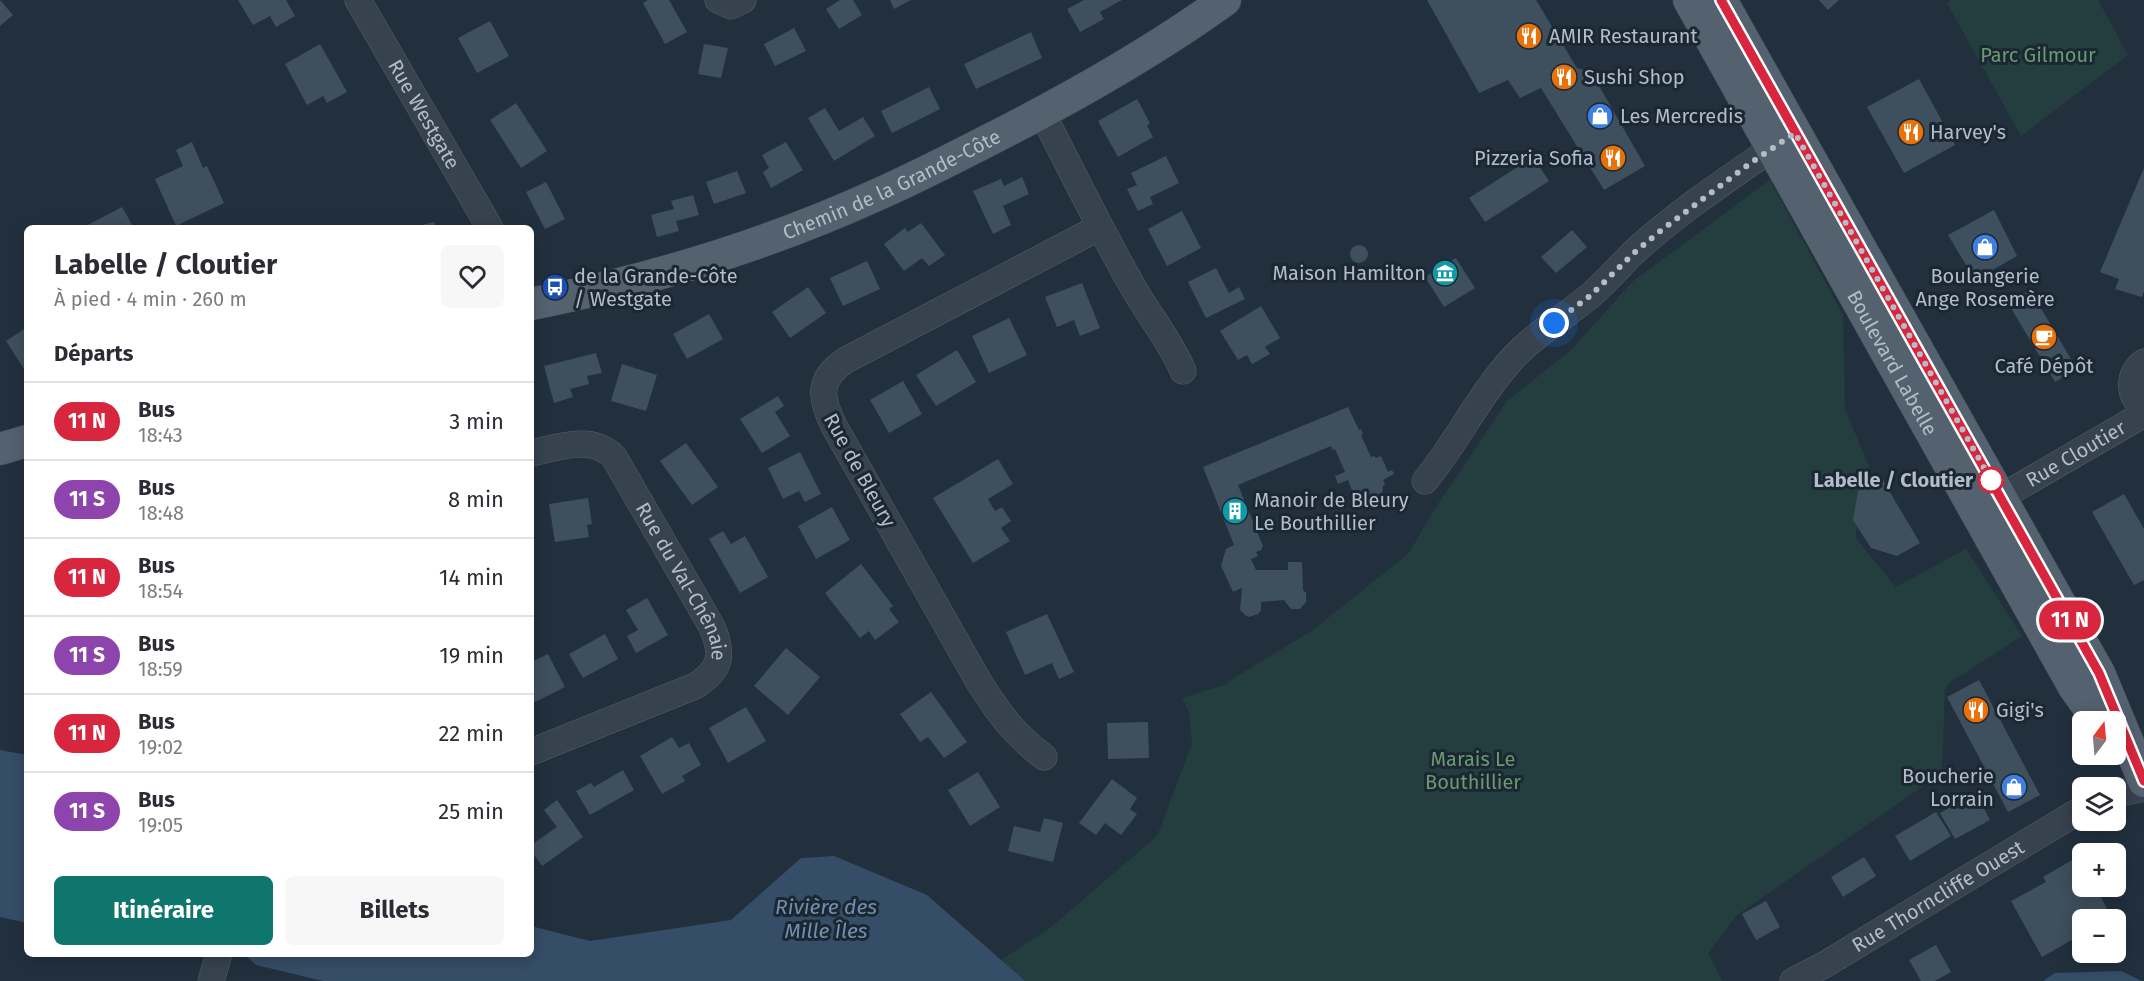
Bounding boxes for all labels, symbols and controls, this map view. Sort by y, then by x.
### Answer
restaurant icon: AMIR Restaurant [1514,21,1544,51]
place label: AMIR Restaurant [1549,24,1699,48]
park label: Parc Gilmour [1980,43,2096,67]
street label: Rue Westgate [383,55,465,173]
restaurant icon: Sushi Shop [1549,62,1579,92]
place label: Sushi Shop [1584,65,1685,89]
shop icon: Les Mercredis [1585,101,1615,131]
place label: Les Mercredis [1620,104,1743,128]
restaurant icon: Harvey's [1896,117,1926,147]
place label: Harvey's [1930,120,2006,144]
street label: Chemin de la Grande-Côte [779,124,1005,245]
restaurant icon: Pizzeria Sofia [1598,143,1628,173]
place label: Pizzeria Sofia [1474,146,1594,170]
shop icon: Boulangerie Ange Rosemère [1970,232,2000,262]
button: heart [441,245,504,308]
text: Labelle / Cloutier [54,248,277,281]
museum icon: Maison Hamilton [1430,258,1460,288]
place label: Maison Hamilton [1272,261,1426,285]
place label: de la Grande-Côte / Westgate [574,264,738,311]
place label: Boulangerie Ange Rosemère [1915,264,2055,311]
bus stop icon: de la Grande-Côte / Westgate [540,272,570,302]
street label: Boulevard Labelle [1842,286,1943,440]
text: À pied · 4 min · 260 m [54,287,247,311]
your location [1539,308,1569,338]
cafe icon: Café Dépôt [2029,322,2059,352]
text: Départs [54,340,133,367]
place label: Café Dépôt [1994,354,2094,378]
text: Bus [138,396,175,423]
text: 11 N [68,408,106,434]
text: 3 min [449,408,504,435]
street label: Rue de Bleury [819,409,901,531]
street label: Rue Cloutier [2021,415,2130,492]
text: 18:43 [138,423,183,447]
marker: Labelle / Cloutier [1978,467,2004,493]
place label: Labelle / Cloutier [1814,468,1974,492]
text: Bus [138,474,175,501]
text: 11 S [69,486,105,512]
text: 8 min [448,486,504,513]
place label: Manoir de Bleury Le Bouthillier [1254,488,1409,535]
building icon: Manoir de Bleury Le Bouthillier [1220,496,1250,526]
street label: Rue du Val-Chênaie [631,498,731,661]
text: 18:48 [138,501,184,525]
text: Bus [138,552,175,579]
text: 11 N [68,564,106,590]
text: 14 min [439,564,504,591]
text: 18:54 [138,579,183,603]
line badge: 11 N [2028,600,2112,640]
text: 11 N [2051,607,2089,633]
text: Bus [138,630,175,657]
text: 11 S [69,642,105,668]
text: 19 min [439,642,504,669]
text: 18:59 [138,657,183,681]
restaurant icon: Gigi's [1961,695,1991,725]
place label: Gigi's [1996,698,2044,722]
text: Bus [138,708,175,735]
north arrow [2072,711,2126,765]
map controls [2072,711,2126,963]
text: 11 N [68,720,106,746]
text: 22 min [438,720,504,747]
text: 19:02 [138,735,183,759]
park label: Marais Le Bouthillier [1425,747,1521,794]
place label: Boucherie Lorrain [1902,764,1994,811]
shop icon: Boucherie Lorrain [1999,772,2029,802]
button: layers [2072,777,2126,831]
text: Bus [138,786,175,813]
text: 11 S [69,798,105,824]
text: 25 min [438,798,504,825]
text: 19:05 [138,813,183,837]
street label: Rue Thorncliffe Ouest [1848,835,2029,957]
button: + [2072,843,2126,897]
button: Itinéraire [54,876,273,945]
button: Billets [285,876,504,945]
water label: Rivière des Mille Îles [775,894,877,944]
button: − [2072,909,2126,963]

